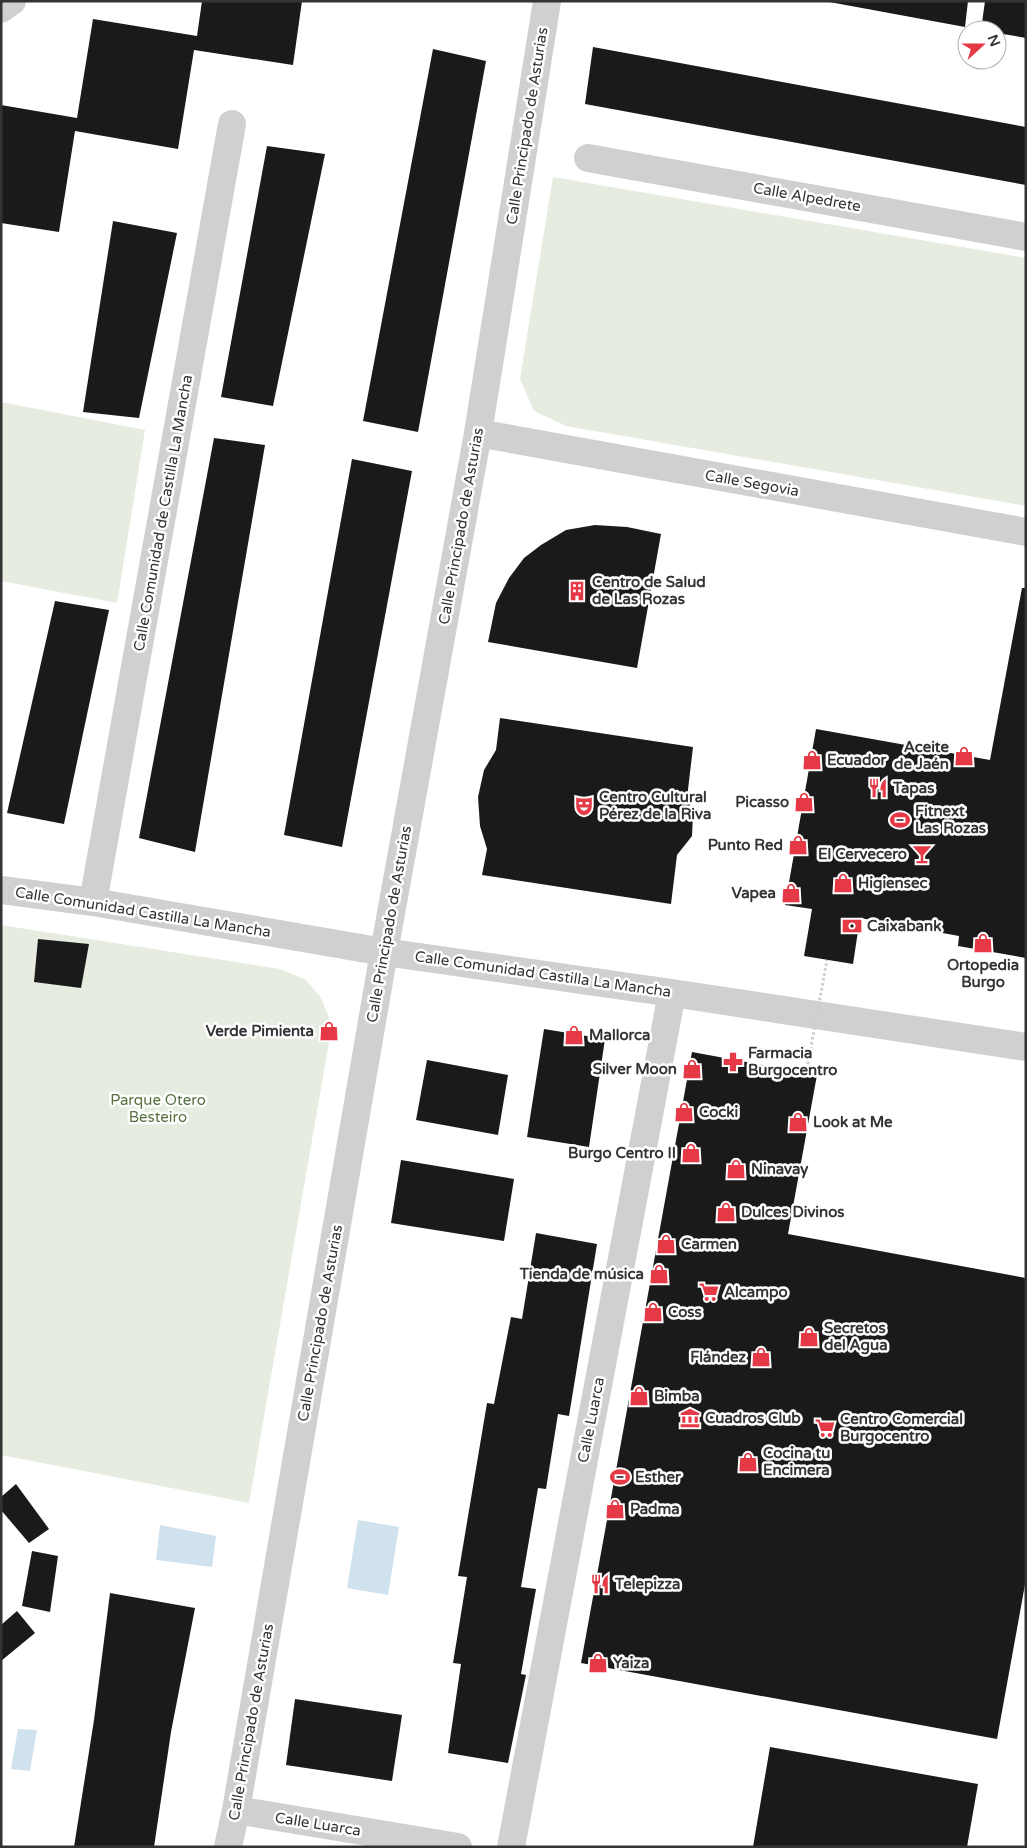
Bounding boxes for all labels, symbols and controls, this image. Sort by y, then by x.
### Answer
north arrow [957,20,1007,70]
street label: Calle Principado de Asturias [503,26,551,226]
text: N [984,32,1004,49]
street label: Calle Alpedrete [752,179,862,215]
street label: Calle Comunidad de Castilla La Mancha [130,373,196,653]
street label: Calle Principado de Asturias [435,426,487,626]
street label: Calle Segovia [704,466,800,500]
place label: Centro de Salud de Las Rozas [592,573,706,608]
building icon: Centro de Salud de Las Rozas [566,580,588,602]
place label: Aceite de Jaén [894,738,949,773]
shop icon: Aceite de Jaén [953,745,975,767]
shop icon: Ecuador [801,749,823,771]
place label: Ecuador [827,751,887,769]
restaurant icon: Tapas [867,777,889,799]
place label: Tapas [892,779,934,798]
place label: Centro Cultural Pérez de la Riva [599,788,711,823]
shop icon: Picasso [793,791,815,813]
place label: Picasso [735,793,789,811]
theatre icon: Centro Cultural Pérez de la Riva [573,795,595,817]
place label: Fitnext Las Rozas [915,802,986,837]
sports icon: Fitnext Las Rozas [889,809,911,831]
street label: Calle Principado de Asturias [363,824,415,1024]
shop icon: Punto Red [787,834,809,856]
place label: Punto Red [708,836,783,854]
bar icon: El Cervecero [911,843,933,865]
place label: El Cervecero [818,845,907,863]
shop icon: Higiensec [832,872,854,894]
place label: Higiensec [858,874,927,893]
shop icon: Vapea [780,882,802,904]
street label: Calle Comunidad Castilla La Mancha [14,883,272,941]
place label: Vapea [732,884,776,903]
bank icon: Caixabank [841,915,863,937]
place label: Caixabank [867,917,941,935]
shop icon: Ortopedia Burgo [972,932,994,954]
street label: Calle Comunidad Castilla La Mancha [414,947,672,1001]
place label: Ortopedia Burgo [947,956,1019,992]
shop icon: Verde Pimienta [318,1020,340,1042]
place label: Verde Pimienta [206,1022,314,1040]
shop icon: Mallorca [563,1024,585,1046]
place label: Mallorca [589,1026,650,1044]
place label: Farmacia Burgocentro [748,1044,837,1080]
pharmacy icon: Farmacia Burgocentro [722,1051,744,1073]
shop icon: Silver Moon [681,1058,703,1080]
place label: Silver Moon [593,1060,677,1078]
park label: Parque Otero Besteiro [110,1091,206,1126]
shop icon: Cocki [673,1101,695,1123]
place label: Cocki [699,1103,738,1121]
shop icon: Look at Me [787,1111,809,1133]
place label: Look at Me [813,1113,893,1131]
shop icon: Burgo Centro II [680,1142,702,1164]
place label: Burgo Centro II [568,1144,676,1163]
shop icon: Ninavay [725,1158,747,1180]
place label: Ninavay [751,1160,808,1179]
shop icon: Dulces Divinos [715,1201,737,1223]
place label: Dulces Divinos [741,1203,845,1221]
street label: Calle Principado de Asturias [294,1223,346,1423]
shop icon: Carmen [655,1233,677,1255]
place label: Carmen [681,1235,737,1253]
shop icon: Tienda de música [648,1263,670,1285]
place label: Tienda de música [519,1265,644,1283]
supermarket icon: Alcampo [698,1281,720,1303]
place label: Alcampo [724,1283,788,1302]
shop icon: Coss [642,1301,664,1323]
place label: Coss [668,1303,702,1321]
place label: Secretos del Agua [824,1319,888,1355]
shop icon: Secretos del Agua [798,1326,820,1348]
shop icon: Flández [750,1346,772,1368]
place label: Flández [690,1348,747,1366]
street label: Calle Luarca [574,1376,608,1464]
shop icon: Bimba [628,1385,650,1407]
place label: Bimba [654,1387,700,1405]
museum icon: Cuadros Club [679,1407,701,1429]
place label: Cuadros Club [705,1409,801,1427]
place label: Centro Comercial Burgocentro [840,1410,963,1446]
supermarket icon: Centro Comercial Burgocentro [814,1417,836,1439]
place label: Cocina tu Encimera [763,1444,830,1479]
shop icon: Cocina tu Encimera [737,1451,759,1473]
sports icon: Esther [609,1466,631,1488]
place label: Esther [635,1468,681,1486]
shop icon: Padma [604,1498,626,1520]
place label: Padma [630,1500,680,1518]
restaurant icon: Telepizza [589,1573,611,1595]
place label: Telepizza [614,1575,680,1594]
street label: Calle Principado de Asturias [225,1622,277,1822]
shop icon: Yaiza [587,1652,609,1674]
place label: Yaiza [613,1654,649,1672]
street label: Calle Luarca [274,1808,362,1840]

